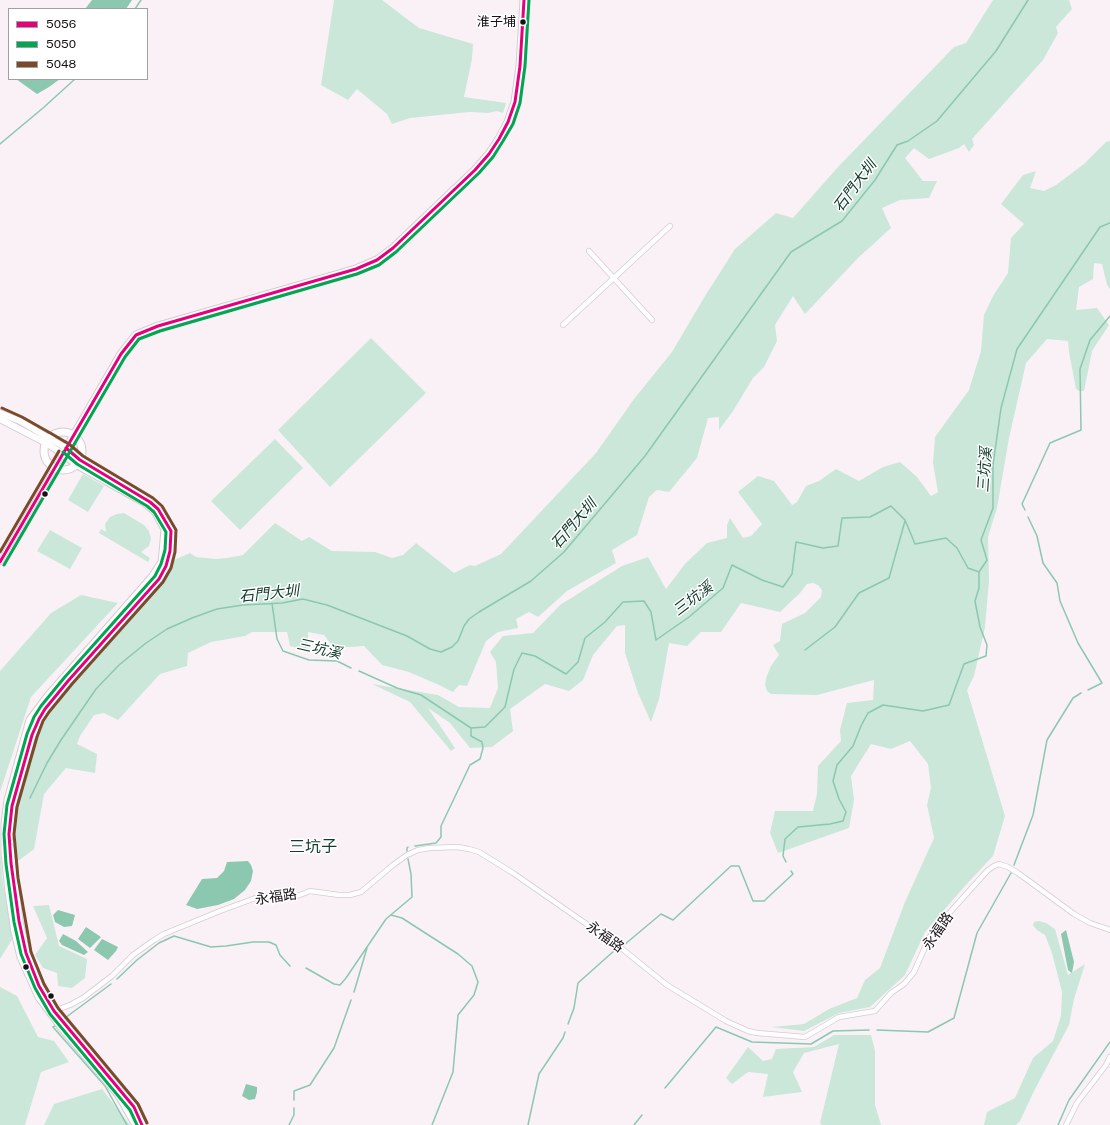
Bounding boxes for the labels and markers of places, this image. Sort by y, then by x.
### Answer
place label: 淮子埔 [477,14,516,30]
marker: 淮子埔 [518,17,528,27]
unlabelled marker [40,489,50,499]
unlabelled marker [21,962,31,972]
unlabelled marker [46,991,56,1001]

